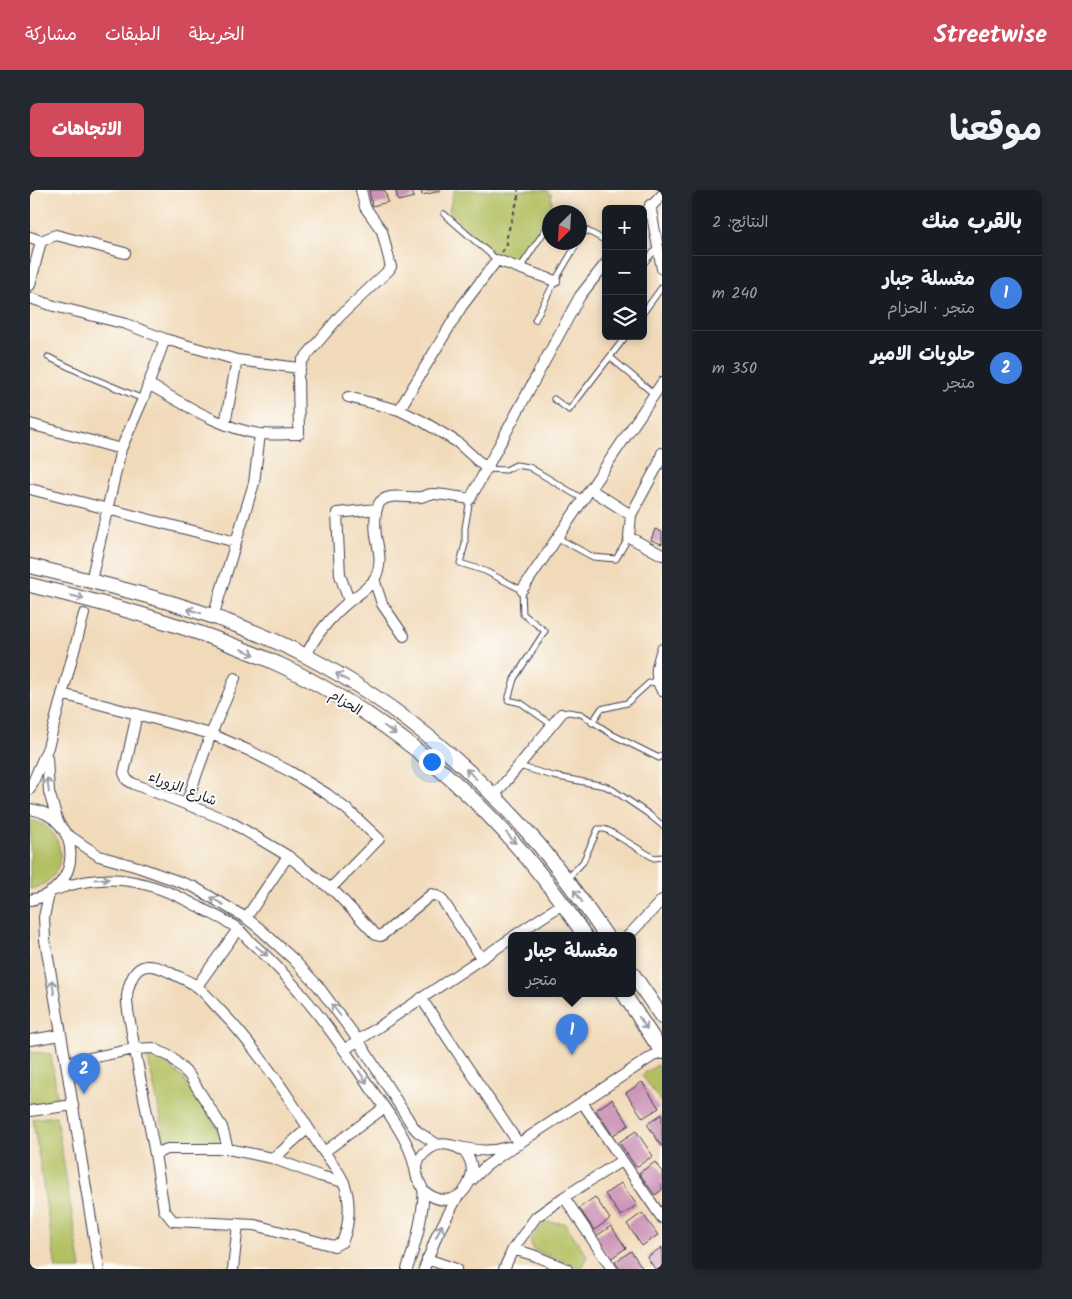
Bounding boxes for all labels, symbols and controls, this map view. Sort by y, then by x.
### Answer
text: Streetwise [934,16,1047,55]
text: مشاركة [25,21,77,50]
text: الطبقات [105,21,161,50]
text: الخريطة [189,21,245,50]
button: الاتجاهات [30,103,144,157]
text: موقعنا [949,103,1042,159]
north arrow [542,205,587,250]
map controls [602,205,647,340]
button: + [602,205,647,250]
text: بالقرب منك [922,206,1022,239]
text: النتائج: 2 [712,210,769,235]
button: − [602,250,647,295]
text: مغسلة جبار [883,265,975,295]
text: 240 m [712,281,757,306]
text: 1 [1004,281,1008,306]
button: layers [602,295,647,340]
text: متجر · الحزام [887,296,975,321]
text: حلويات الامير [871,340,975,370]
text: 350 m [712,356,757,381]
text: 2 [1001,356,1011,381]
text: متجر [944,371,975,396]
one-way arrow [69,593,85,602]
one-way arrow [186,605,202,615]
one-way arrow [241,648,256,657]
one-way arrow [335,671,349,682]
street label: الحزام [325,684,366,721]
one-way arrow [383,725,397,735]
your location [419,749,445,775]
street label: شارع الزوراء [145,766,220,812]
one-way arrow [465,769,478,780]
one-way arrow [43,778,53,794]
one-way arrow [505,832,517,845]
one-way arrow [94,875,110,884]
one-way arrow [573,889,583,903]
one-way arrow [211,895,225,905]
popup [508,932,636,997]
text: مغسلة جبار [526,937,618,967]
one-way arrow [255,946,268,957]
text: متجر [526,968,557,993]
one-way arrow [47,979,57,995]
one-way arrow [330,1004,341,1017]
pin: 1 [556,1014,588,1055]
one-way arrow [638,1015,648,1029]
pin: 2 [68,1053,100,1094]
one-way arrow [358,1070,368,1084]
one-way arrow [434,1224,444,1239]

